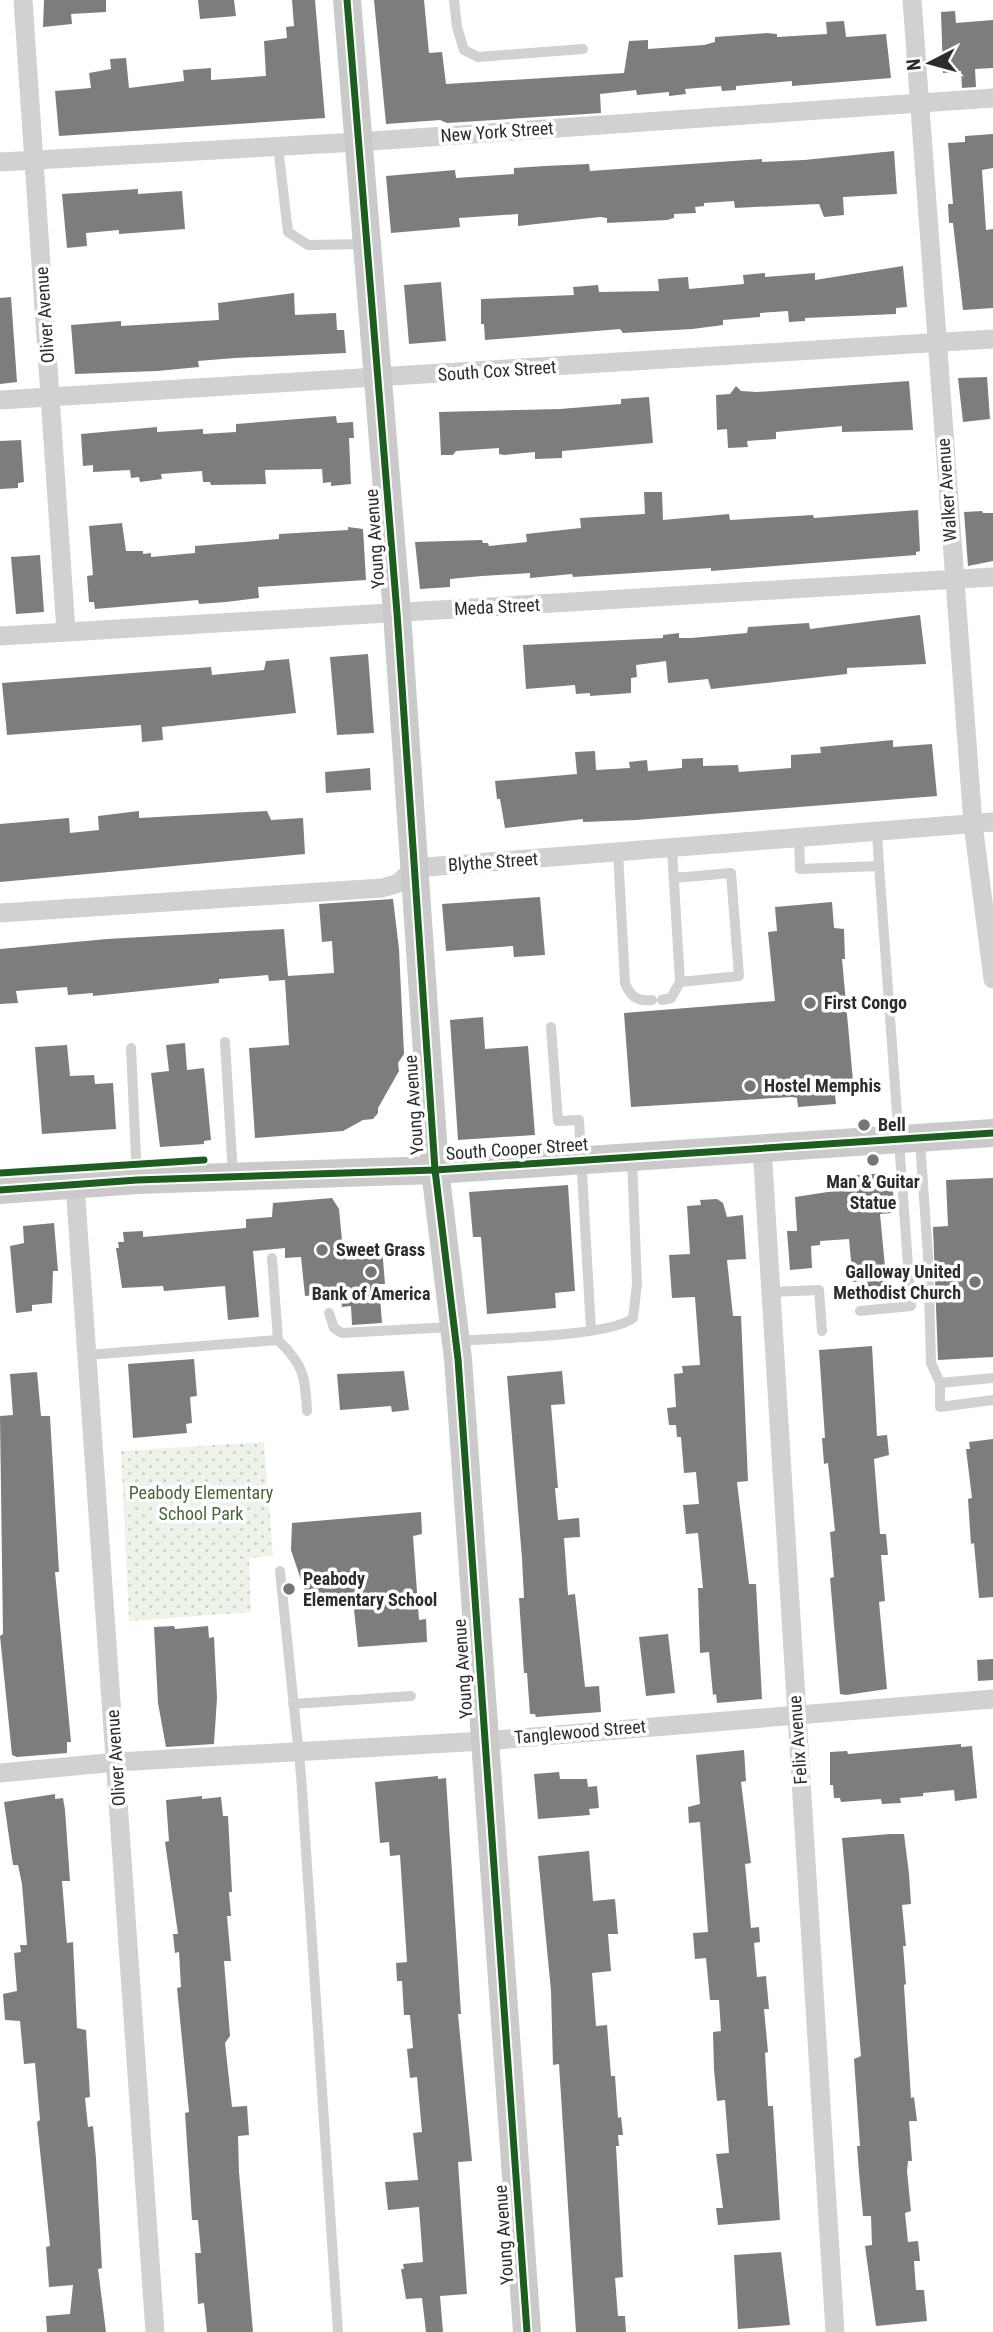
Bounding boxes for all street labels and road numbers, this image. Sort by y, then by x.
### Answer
street label: New York Street [440,117,554,146]
street label: Oliver Avenue [31,266,58,364]
street label: South Cox Street [437,356,557,385]
street label: Walker Avenue [932,437,961,543]
street label: Young Avenue [361,488,388,590]
street label: Meda Street [454,594,540,619]
street label: Blythe Street [447,848,539,875]
street label: Young Avenue [400,1054,427,1156]
street label: South Cooper Street [445,1133,589,1164]
street label: Young Avenue [449,1618,476,1720]
street label: Felix Avenue [784,1695,811,1785]
street label: Oliver Avenue [102,1709,129,1807]
street label: Tanglewood Street [513,1715,647,1748]
street label: Young Avenue [490,2184,517,2286]

